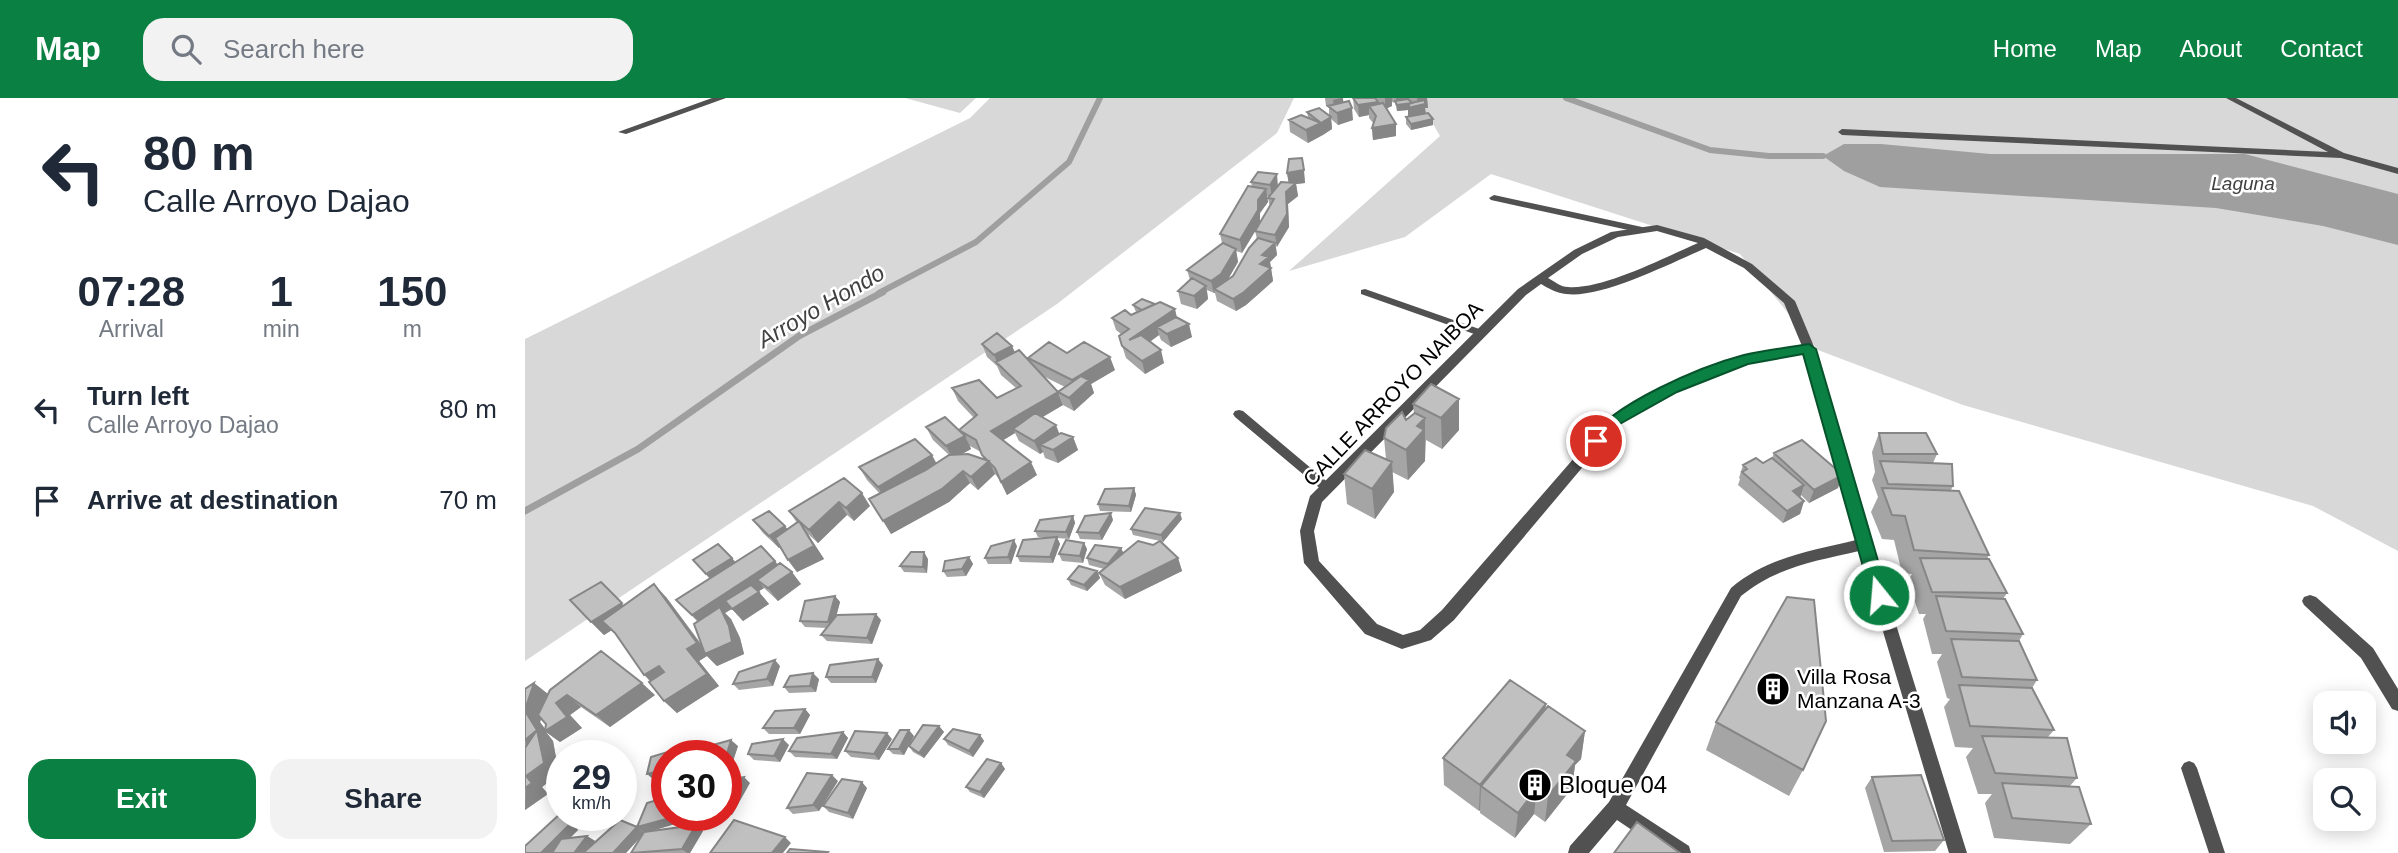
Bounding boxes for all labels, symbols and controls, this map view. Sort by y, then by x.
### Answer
search box [143,18,633,81]
text: Map [35,30,101,67]
icon: search [167,30,205,68]
text: Search here [223,34,365,64]
text: Home [1993,35,2057,62]
text: Map [2095,35,2142,62]
text: About [2180,35,2242,62]
text: Contact [2280,35,2363,62]
icon: left [28,126,119,217]
text: 80 m [143,126,255,180]
water label: Laguna [2211,173,2275,194]
text: Calle Arroyo Dajao [143,183,410,219]
water label: Arroyo Hondo [751,259,889,354]
text: 07:28 [78,268,185,315]
text: 1 [269,268,293,315]
text: 150 [377,268,447,315]
street label: CALLE ARROYO NAIBOA [1298,297,1487,491]
text: Arrival [99,316,164,342]
text: min [263,316,300,342]
text: m [403,316,422,342]
text: Turn left [87,381,189,411]
icon: left [28,391,66,429]
text: 80 m [439,394,497,424]
pin [1566,411,1626,471]
text: Calle Arroyo Dajao [87,412,279,438]
icon: arrive [1577,422,1615,460]
icon: arrive [28,482,66,520]
text: Arrive at destination [87,485,338,515]
text: 70 m [439,485,497,515]
position arrow [1842,558,1916,632]
place label: Villa Rosa Manzana A-3 [1797,665,1921,712]
building icon: Villa Rosa Manzana A-3 [1754,670,1792,708]
map controls [2313,691,2376,831]
button: sound [2313,691,2376,754]
speed limit sign: 30 [651,740,742,831]
text: 29 [572,757,611,796]
button: Exit [28,759,256,839]
button: Share [270,759,497,839]
building icon: Bloque 04 [1516,766,1554,804]
button: search [2313,768,2376,831]
place label: Bloque 04 [1559,771,1667,798]
text: km/h [572,793,611,813]

